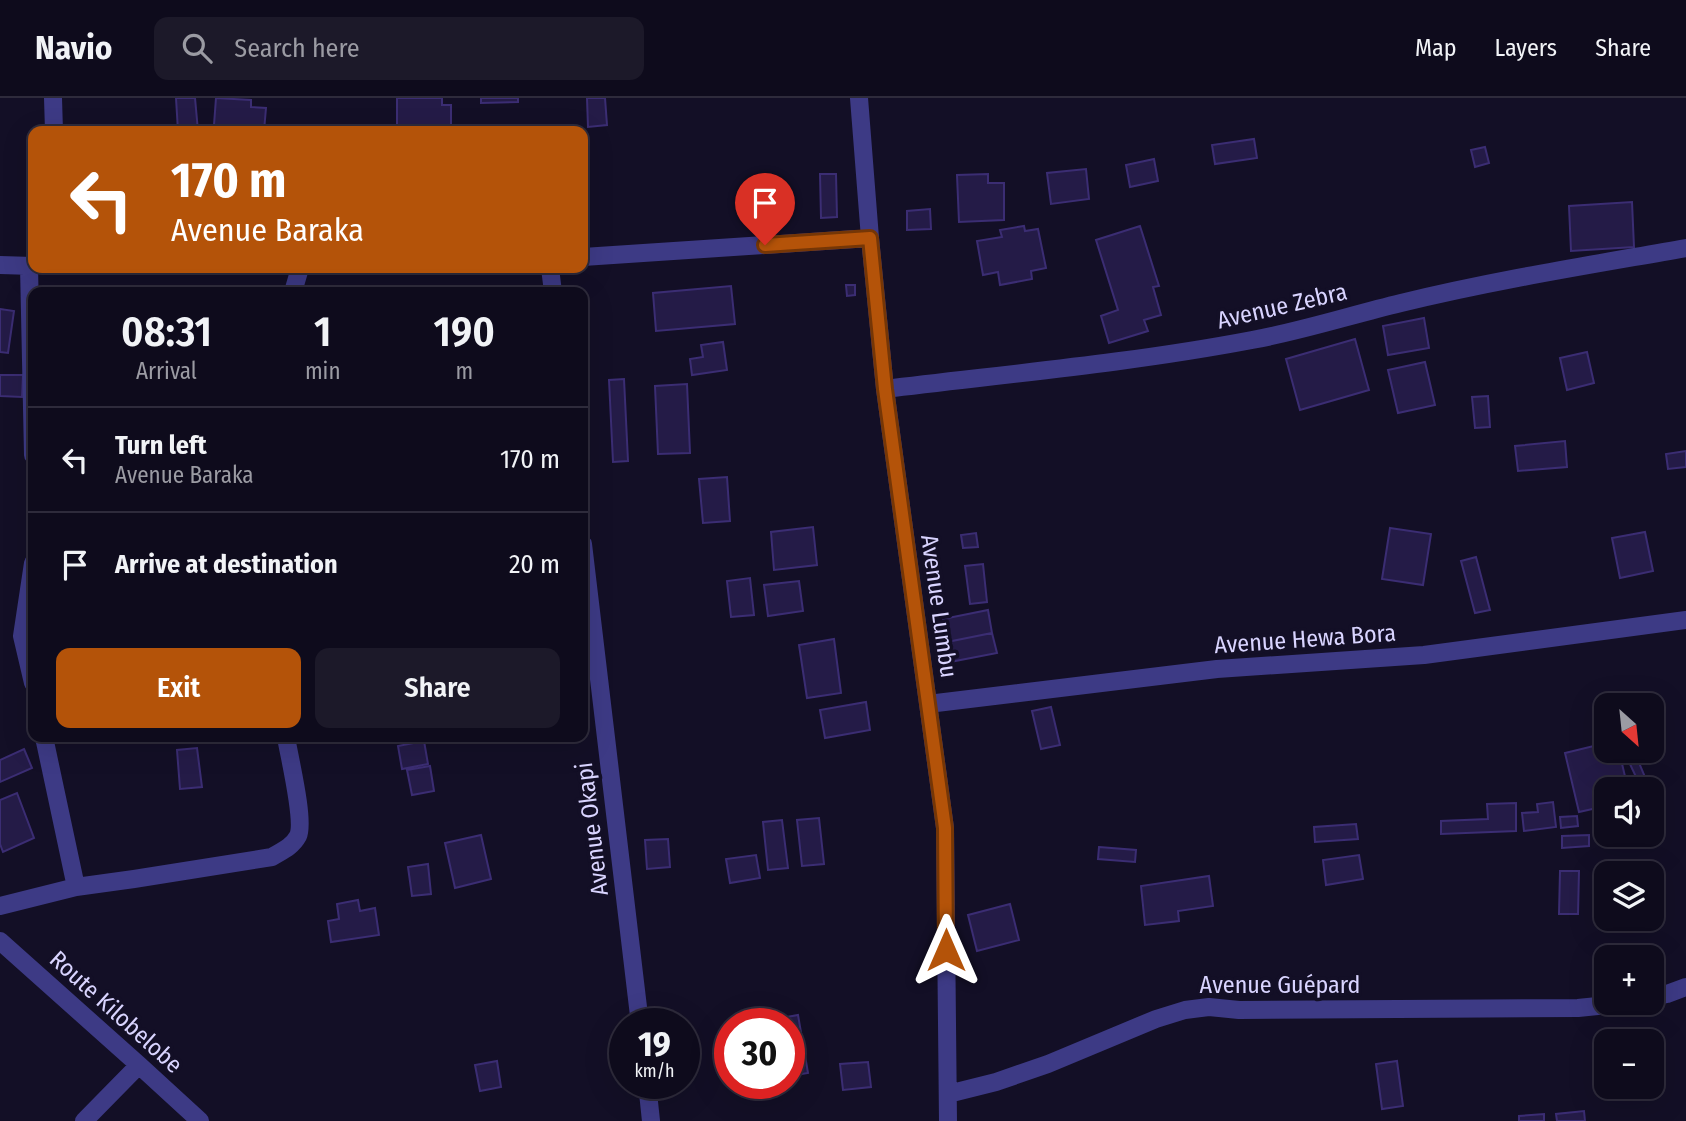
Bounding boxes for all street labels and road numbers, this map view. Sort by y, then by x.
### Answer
street label: Avenue Zebra [1214,277,1350,335]
street label: Avenue Lumbu [915,533,963,679]
street label: Avenue Hewa Bora [1213,619,1397,659]
street label: Avenue Okapi [570,761,614,897]
street label: Route Kilobelobe [44,945,188,1079]
street label: Avenue Guépard [1200,971,1360,999]

